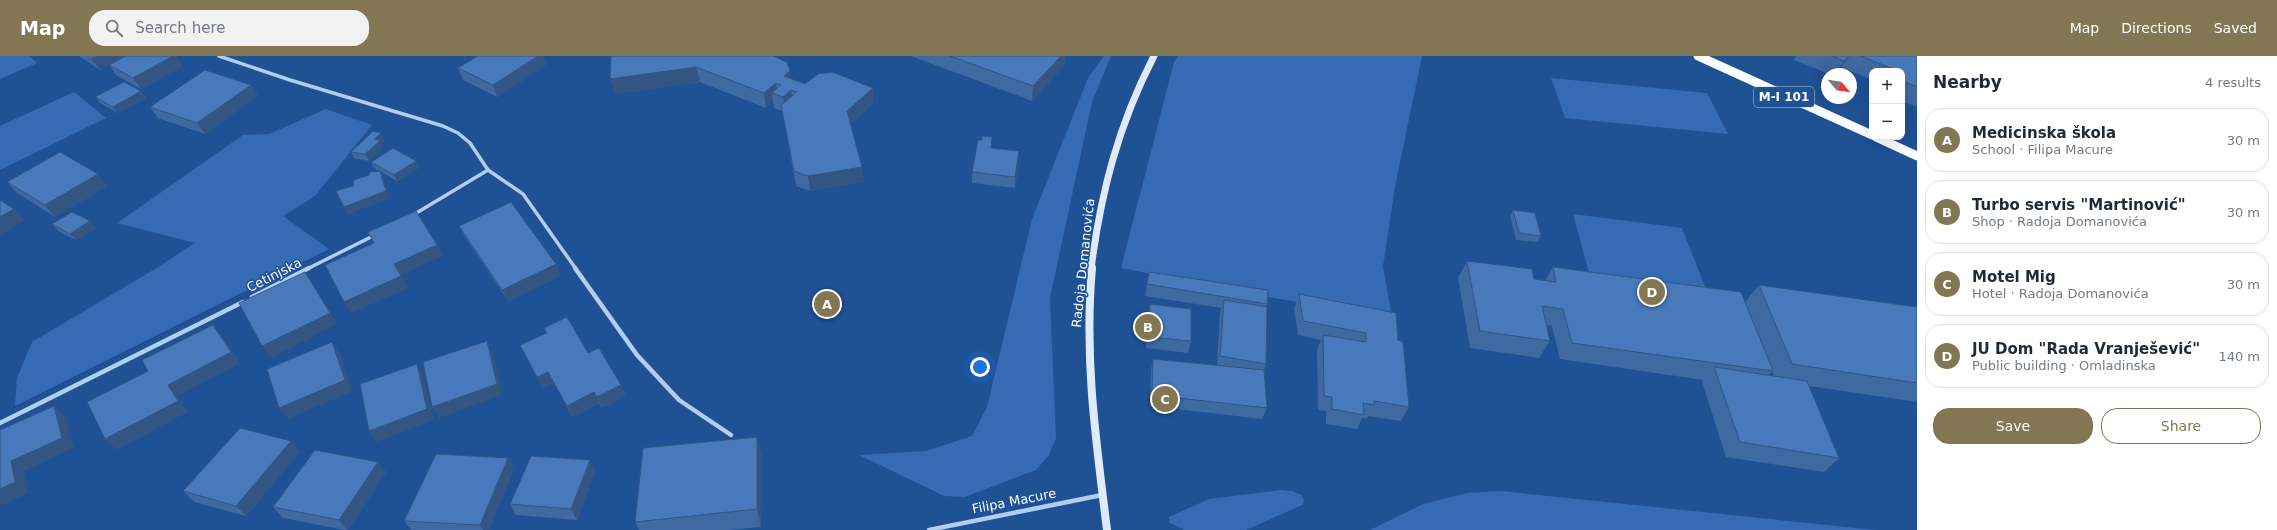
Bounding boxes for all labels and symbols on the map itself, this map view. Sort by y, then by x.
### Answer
north arrow [1821,68,1857,104]
road number: M-I 101 [1754,87,1814,107]
street label: Radoja Domanovića [1069,198,1097,328]
street label: Cetinjska [244,255,304,295]
pin: D [1639,277,1665,307]
pin: A [814,289,840,319]
pin: B [1135,312,1161,342]
your location [970,357,990,377]
pin: C [1152,384,1178,414]
street label: Filipa Macure [971,485,1057,517]

